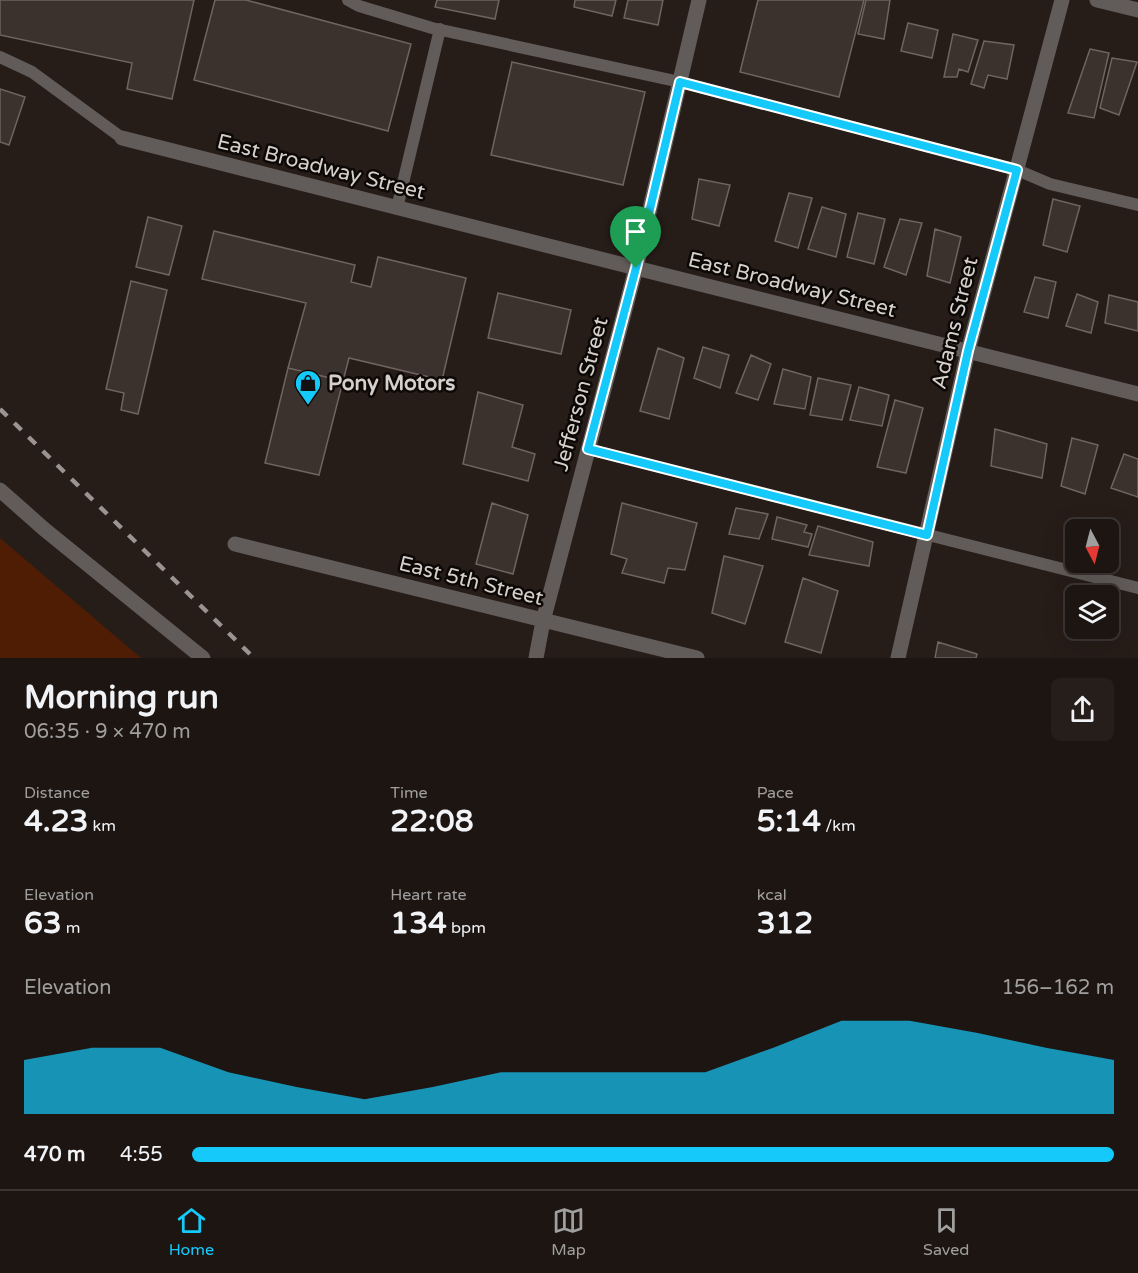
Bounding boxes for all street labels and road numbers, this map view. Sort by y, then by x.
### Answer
street label: East Broadway Street [214,129,428,205]
street label: East Broadway Street [685,247,899,323]
street label: Adams Street [927,254,983,392]
street label: Jefferson Street [548,314,614,474]
street label: East 5th Street [396,551,546,611]

